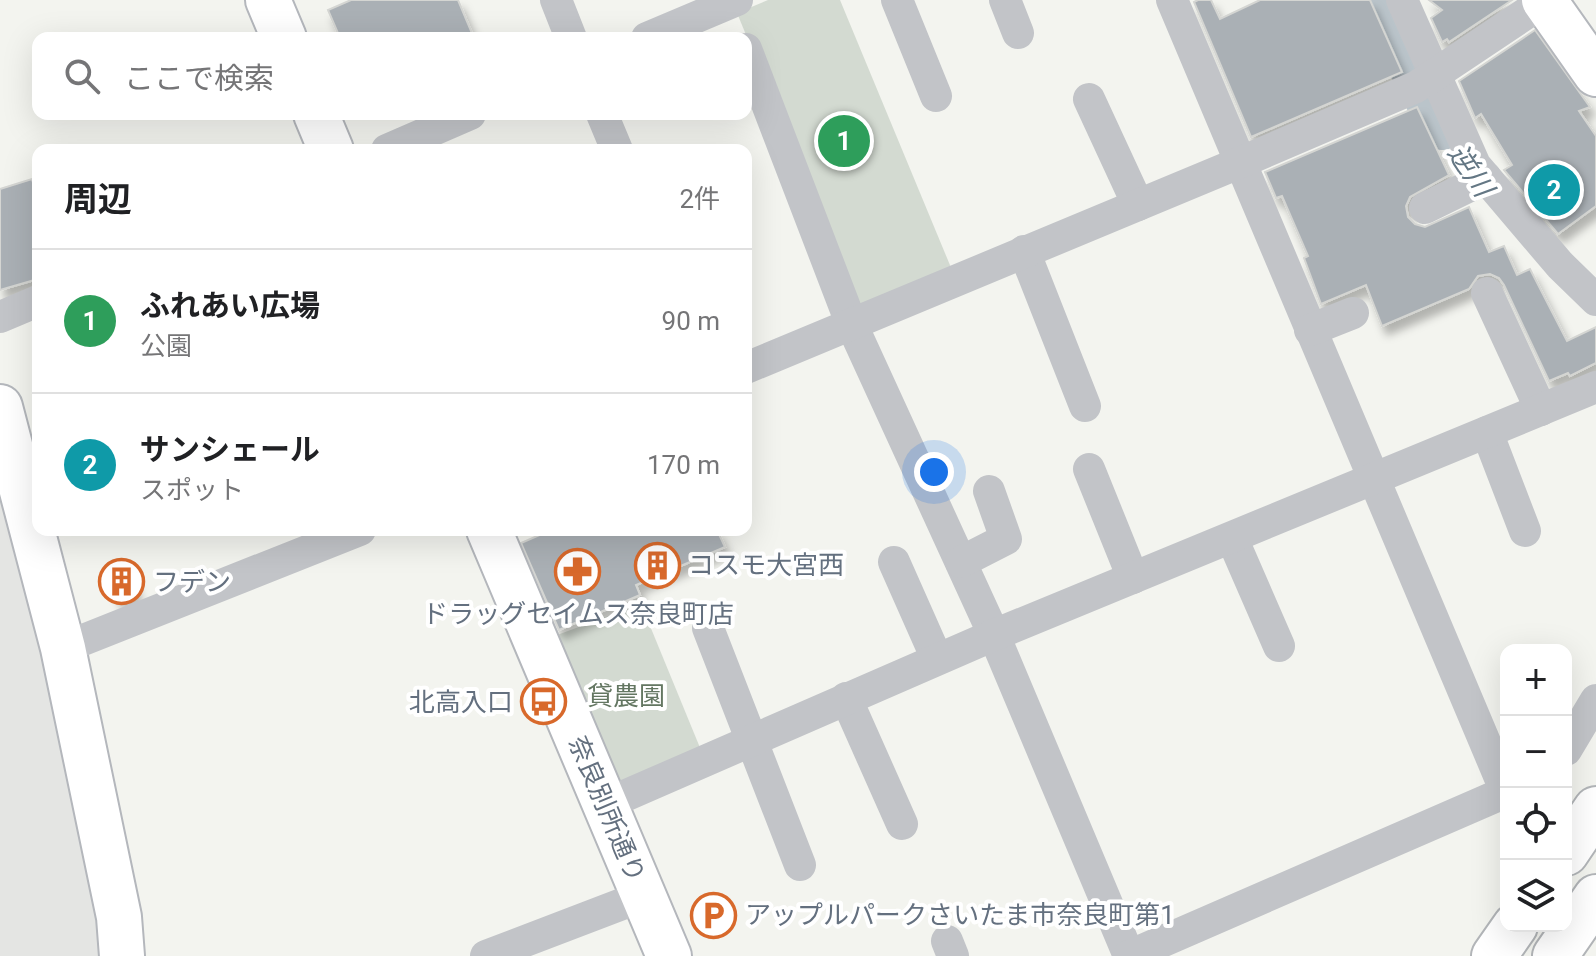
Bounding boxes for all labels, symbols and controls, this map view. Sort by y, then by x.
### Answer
search box [32,32,752,120]
icon: search [60,54,104,98]
text: ここで検索 [124,61,274,96]
pin: 1 [818,111,870,171]
water label: 逆川 [1441,138,1502,205]
pin: 2 [1528,160,1580,220]
text: 周辺 [64,179,132,219]
text: 2件 [679,184,720,214]
text: ふれあい広場 [140,288,320,323]
text: 1 [83,306,97,336]
text: 90 m [662,306,720,336]
text: 公園 [140,331,192,361]
text: サンシェール [140,432,320,467]
text: 2 [83,450,97,480]
text: 170 m [647,450,720,480]
your location [914,452,954,492]
text: スポット [140,475,244,505]
building icon: コスモ大宮西 [633,541,681,589]
pharmacy icon: ドラッグセイムス奈良町店 [554,547,602,595]
place label: コスモ大宮西 [688,550,844,580]
building icon: フデン [98,558,146,606]
place label: フデン [153,567,231,597]
place label: ドラッグセイムス奈良町店 [422,599,734,629]
map controls [1500,644,1572,932]
button: + [1500,644,1572,716]
bus stop icon: 北高入口 [520,678,568,726]
park label: 貸農園 [587,681,665,711]
place label: 北高入口 [409,687,513,717]
button: − [1500,716,1572,788]
street label: 奈良別所通り [563,731,651,887]
button: locate [1500,788,1572,860]
button: layers [1500,860,1572,932]
parking icon: アップルパークさいたま市奈良町第1 [690,891,738,939]
place label: アップルパークさいたま市奈良町第1 [745,900,1175,930]

